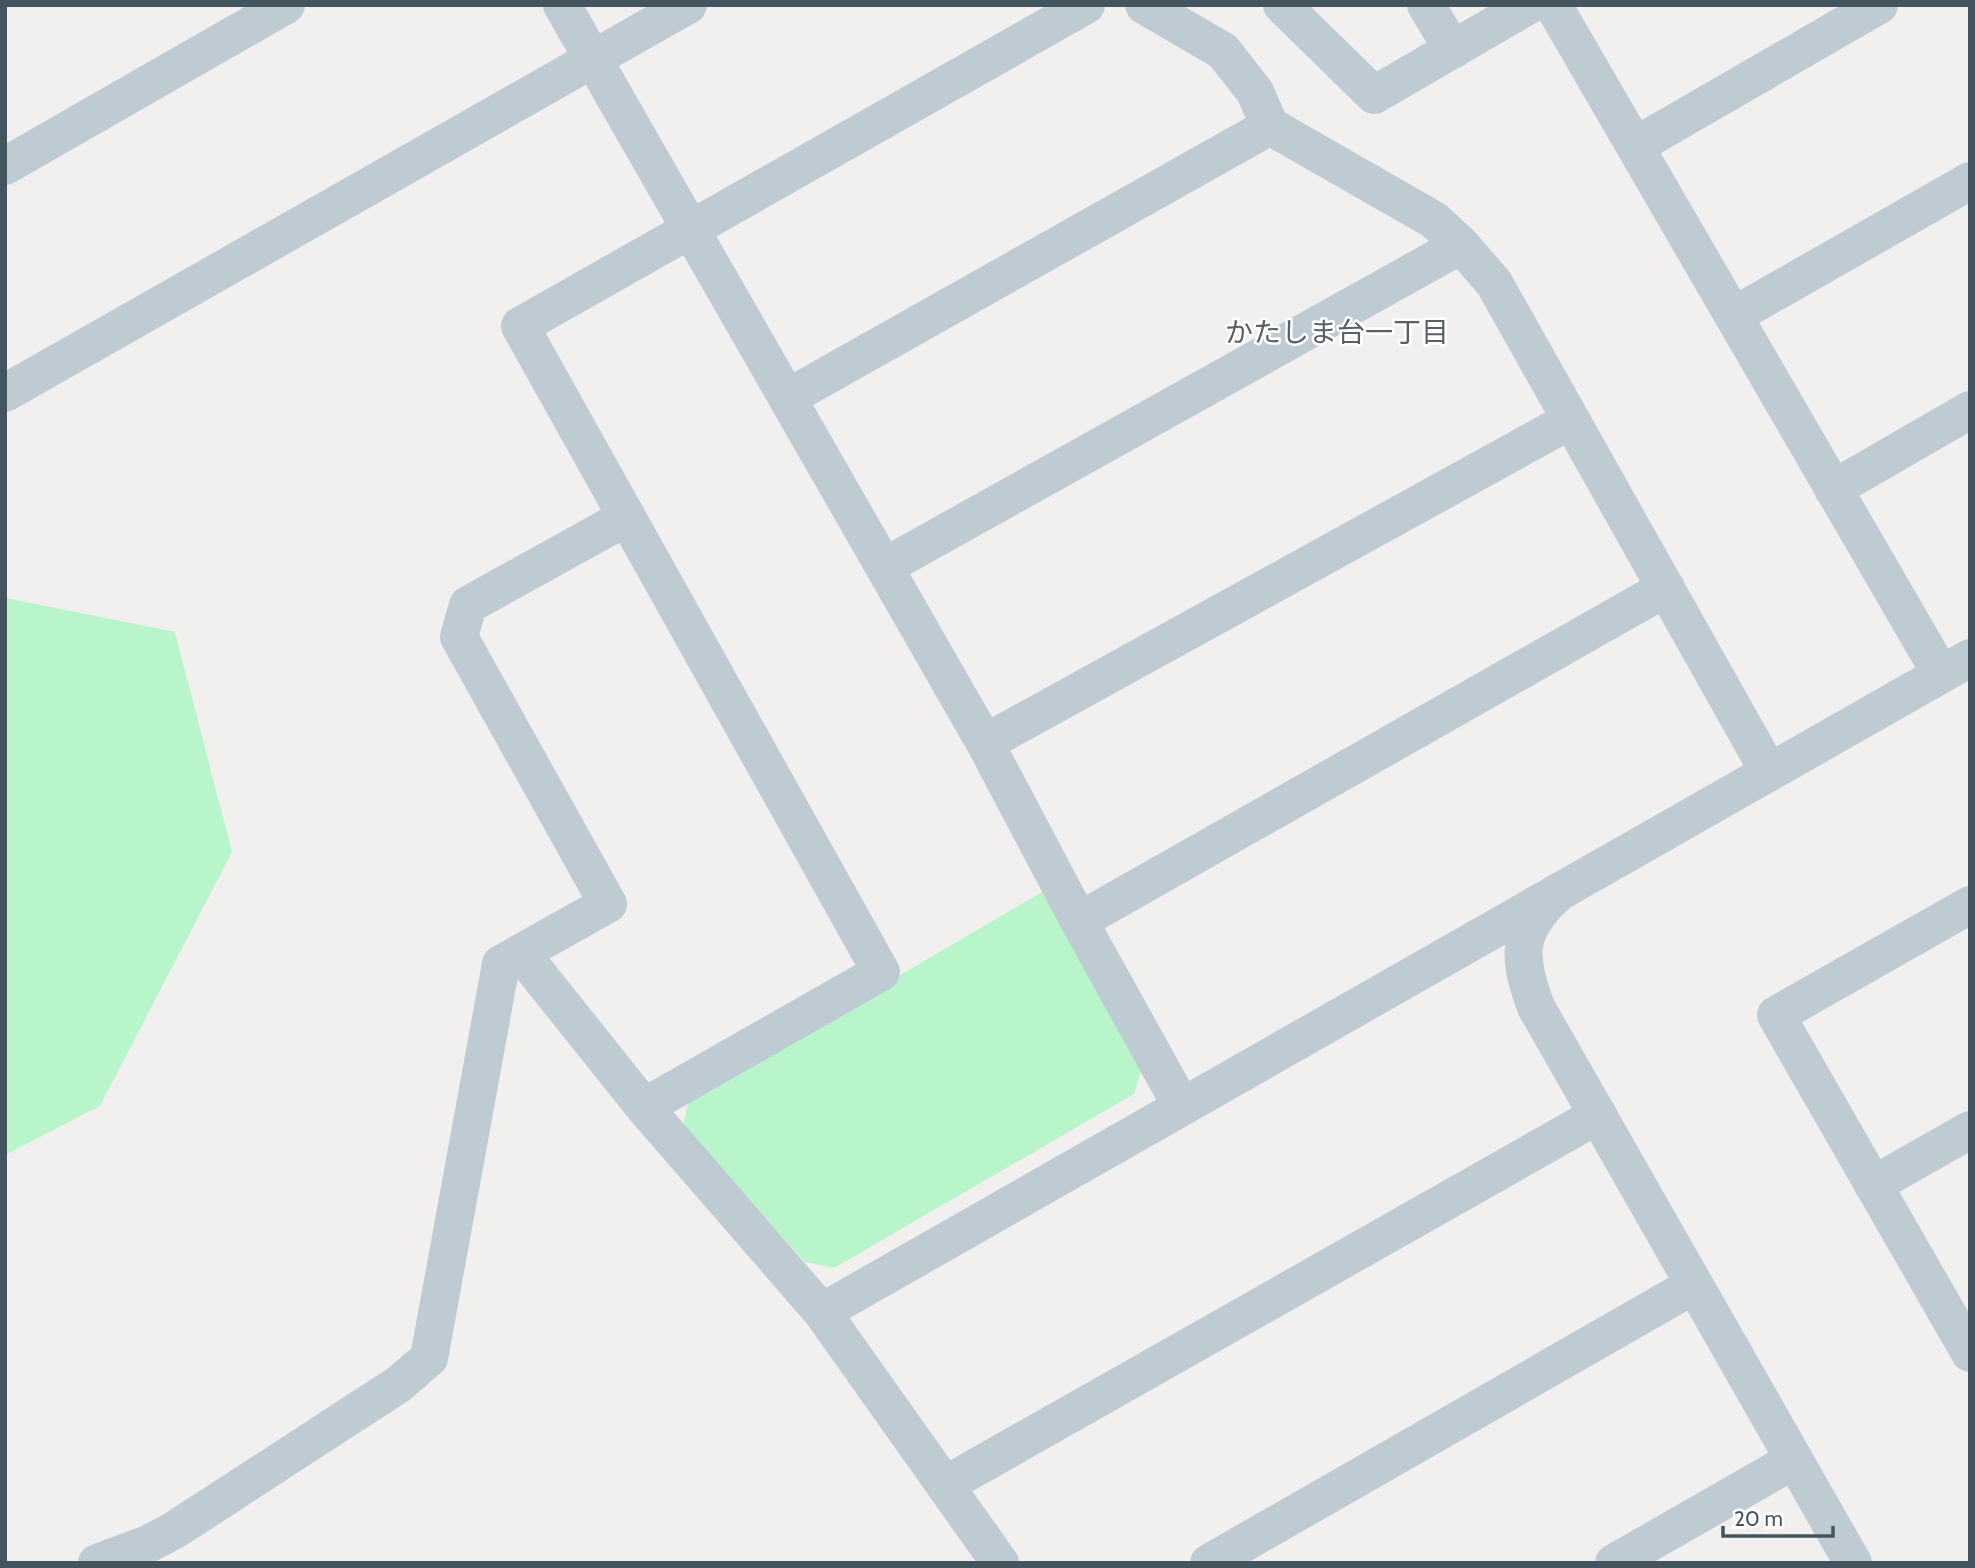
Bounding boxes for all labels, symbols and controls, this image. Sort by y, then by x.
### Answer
district label: かたしま台一丁目 [1225,315,1449,349]
scale bar [1723,1494,1833,1538]
text: 20 m [1734,1506,1783,1531]

